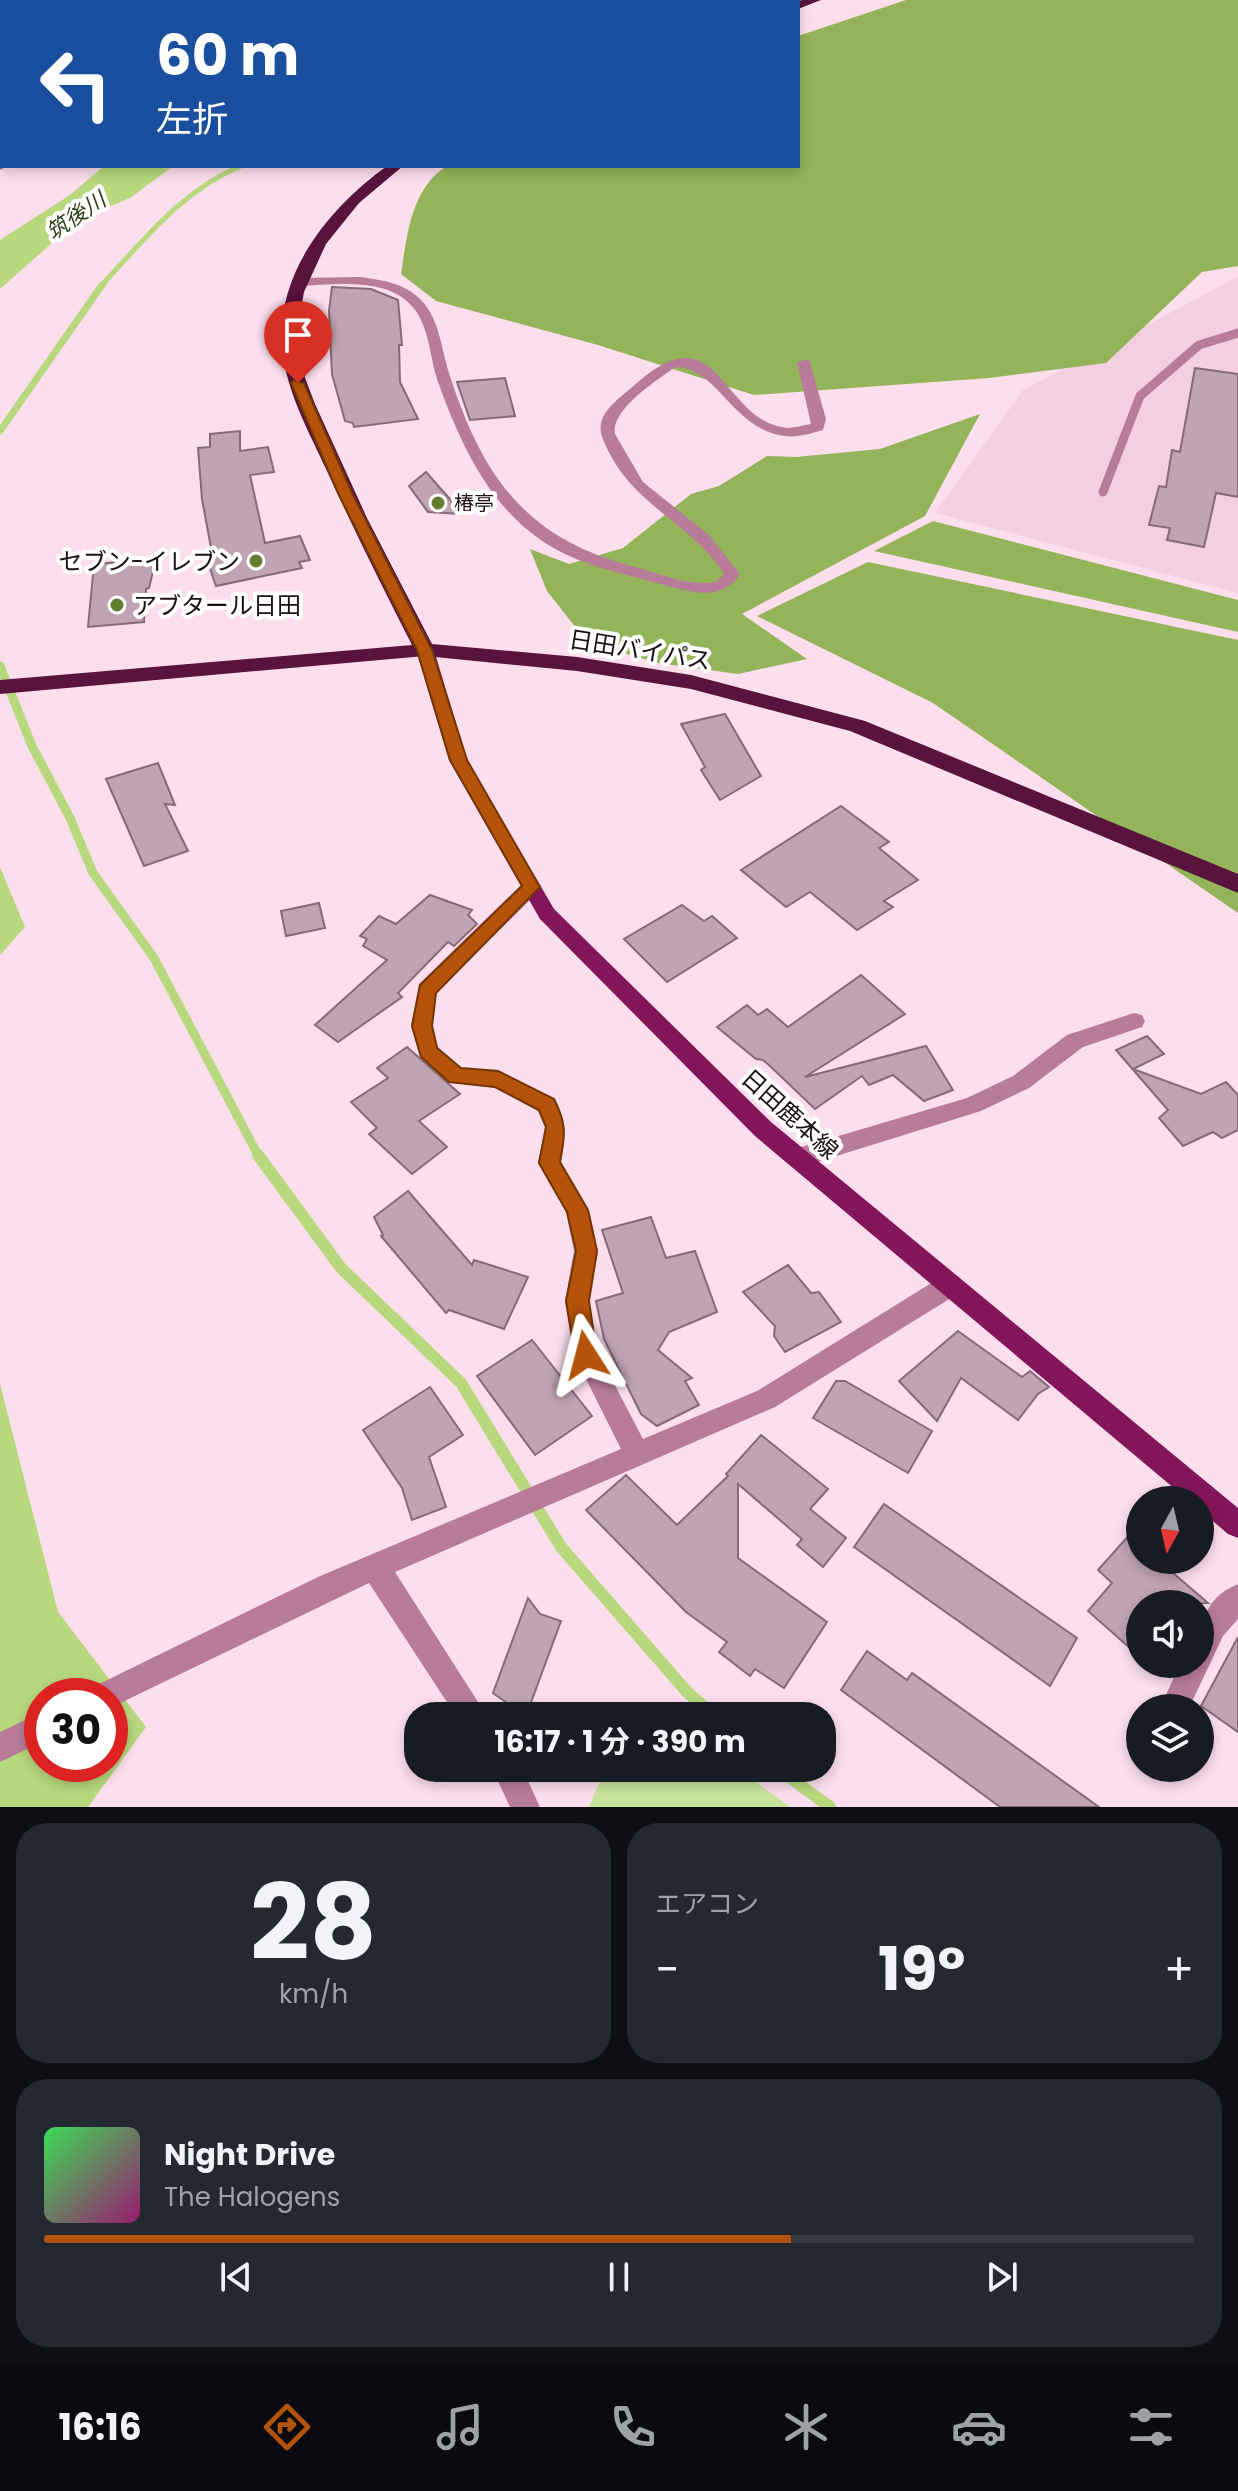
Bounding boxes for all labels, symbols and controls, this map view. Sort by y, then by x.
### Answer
text: 60 m [156,16,299,95]
icon: left [24,32,128,136]
text: 左折 [156,94,228,145]
water label: 筑後川 [40,184,114,247]
pin [264,301,332,383]
icon: arrive [276,313,320,357]
place label: 椿亭 [454,489,494,517]
marker: 椿亭 [429,494,447,512]
place label: セブン-イレブン [59,545,240,578]
marker: セブン-イレブン [247,552,265,570]
place label: アブタール日田 [133,589,301,622]
marker: アブタール日田 [108,596,126,614]
street label: 日田バイパス [567,622,713,678]
street label: 日田鹿本線 [734,1062,846,1166]
position arrow [544,1313,628,1397]
north arrow [1126,1486,1214,1574]
map controls [1126,1486,1214,1782]
button: sound [1126,1590,1214,1678]
speed limit sign: 30 [24,1678,128,1782]
button: layers [1126,1694,1214,1782]
text: 16:17 · 1 分 · 390 m [494,1720,746,1763]
text: 28 [250,1850,377,1995]
text: エアコン [655,1886,759,1922]
text: 19° [878,1927,965,2011]
text: − [655,1939,679,2000]
text: + [1164,1939,1194,2000]
text: km/h [279,1976,348,2012]
text: Night Drive [164,2133,335,2176]
text: The Halogens [164,2179,340,2215]
icon: previous [214,2255,258,2299]
icon: pause [597,2255,641,2299]
icon: next [980,2255,1024,2299]
icon: directions [259,2399,315,2455]
icon: music [432,2399,488,2455]
icon: phone [605,2399,661,2455]
icon: climate [778,2399,834,2455]
icon: car [951,2399,1007,2455]
icon: filters [1123,2399,1179,2455]
text: 16:16 [58,2402,142,2453]

